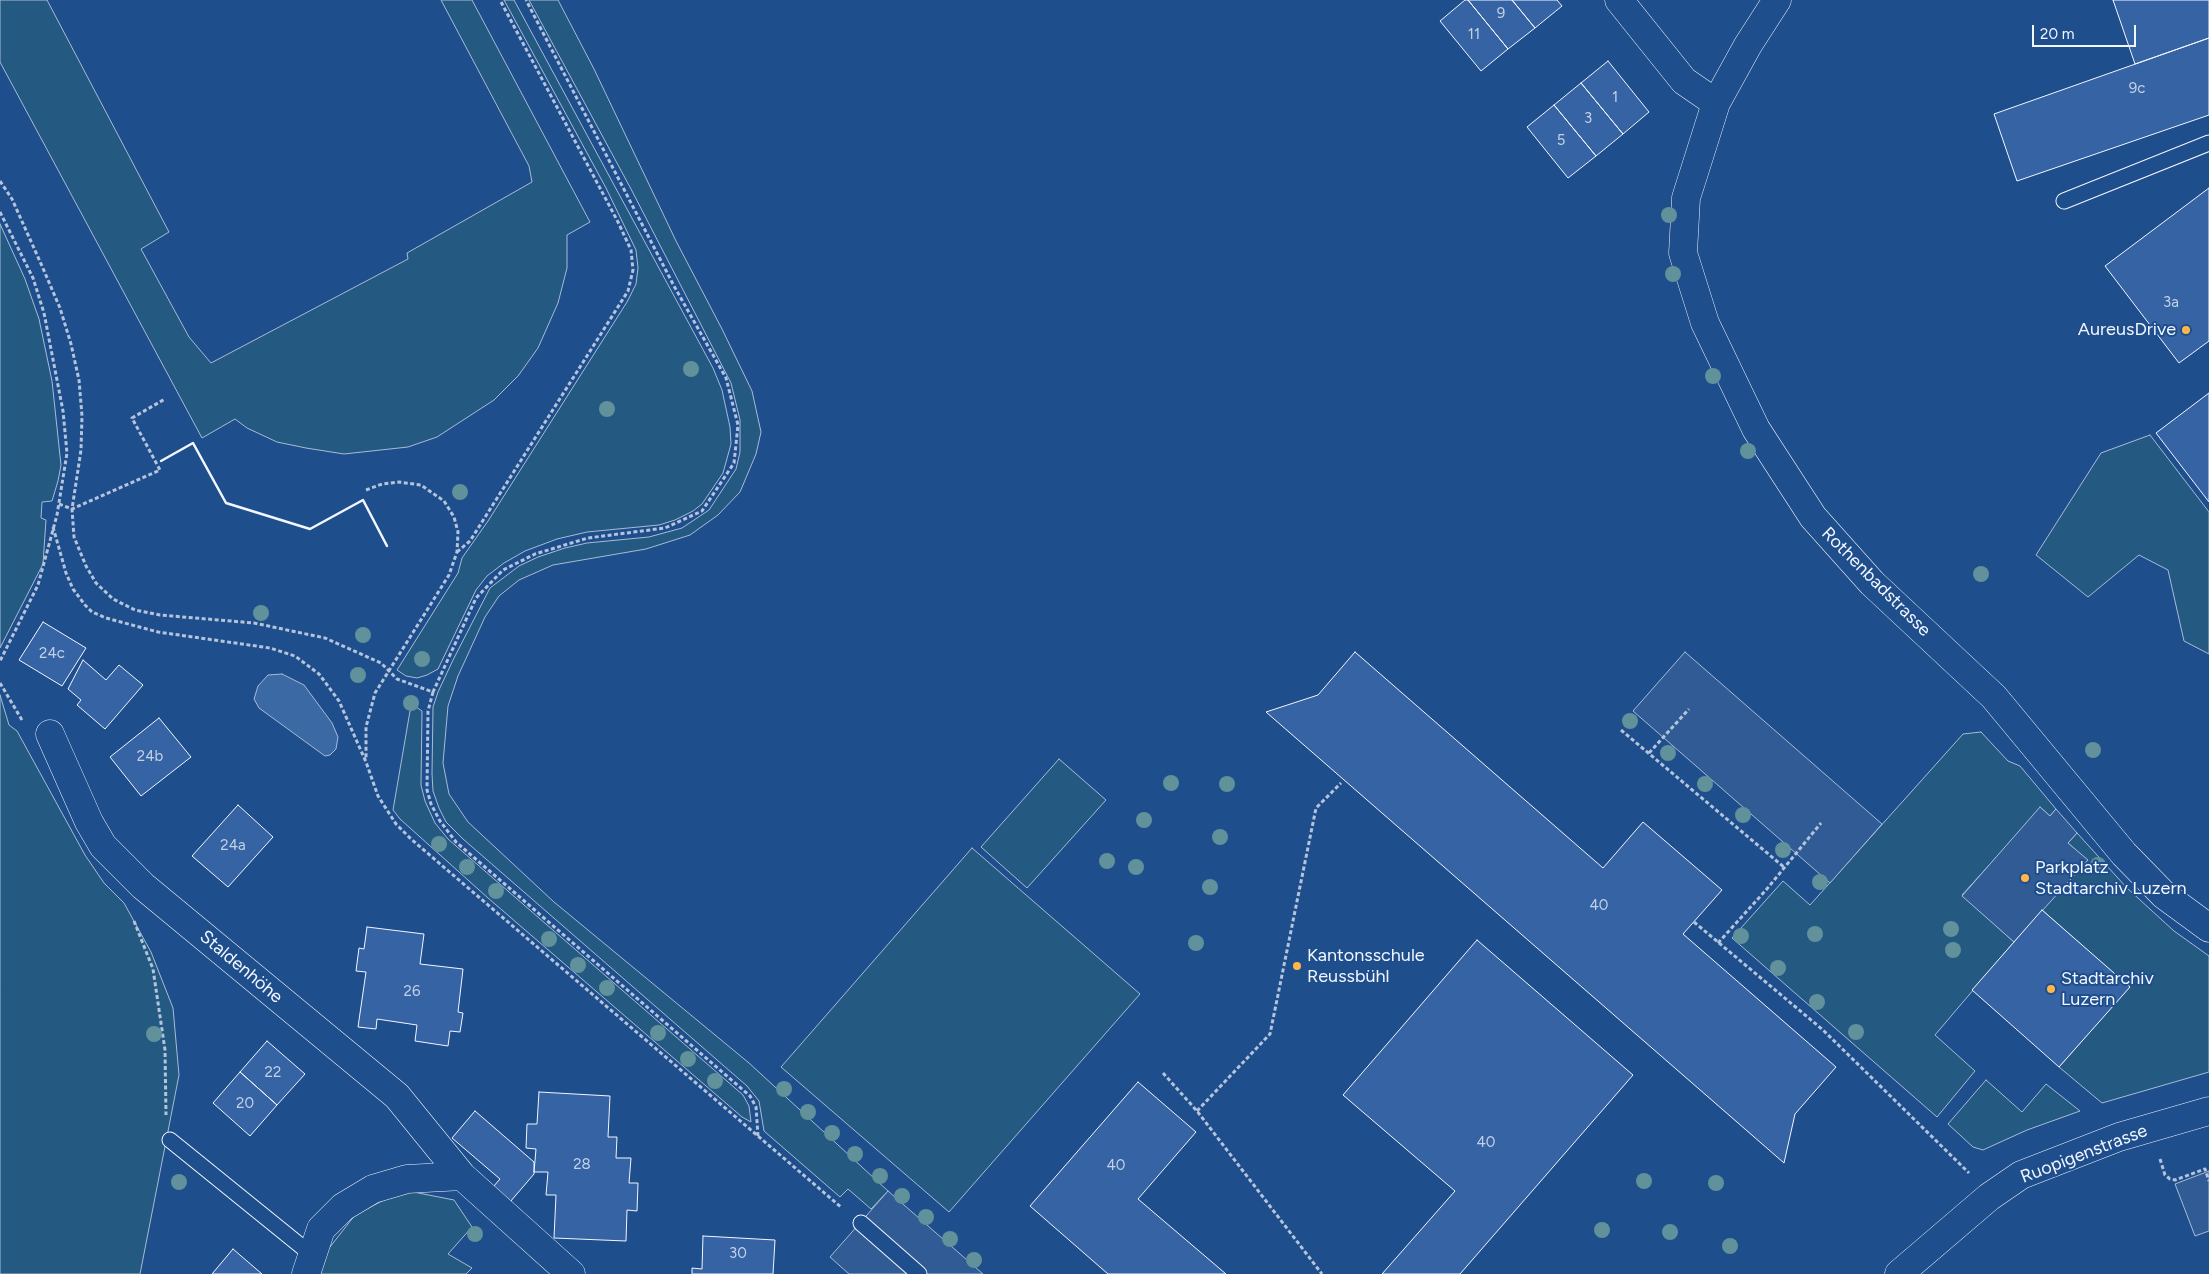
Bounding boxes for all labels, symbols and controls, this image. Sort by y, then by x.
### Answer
house number: 9 [1497,5,1505,23]
scale bar [2034,15,2138,47]
text: 20 m [2040,25,2074,43]
house number: 11 [1468,26,1480,44]
house number: 9c [2129,80,2145,98]
house number: 1 [1612,89,1618,107]
house number: 3 [1584,110,1592,128]
house number: 5 [1557,132,1565,150]
house number: 3a [2163,294,2179,312]
place label: AureusDrive [2078,319,2176,341]
marker: AureusDrive [2180,324,2192,336]
street label: Rothenbadstrasse [1817,523,1935,641]
house number: 24c [39,645,65,663]
house number: 24b [137,748,163,766]
house number: 24a [220,837,246,855]
place label: Parkplatz Stadtarchiv Luzern [2035,857,2187,900]
marker: Parkplatz Stadtarchiv Luzern [2019,872,2031,884]
house number: 40 [1590,897,1608,915]
street label: Staldenhöhe [195,926,287,1008]
place label: Kantonsschule Reussbühl [1307,945,1425,988]
marker: Kantonsschule Reussbühl [1291,960,1303,972]
place label: Stadtarchiv Luzern [2061,968,2154,1011]
house number: 26 [404,983,420,1001]
marker: Stadtarchiv Luzern [2045,983,2057,995]
house number: 22 [265,1064,281,1082]
house number: 20 [236,1095,254,1113]
street label: Ruopigenstrasse [2018,1120,2150,1188]
house number: 40 [1477,1134,1495,1152]
house number: 28 [573,1156,591,1174]
house number: 40 [1107,1157,1125,1175]
house number: 30 [729,1245,747,1263]

